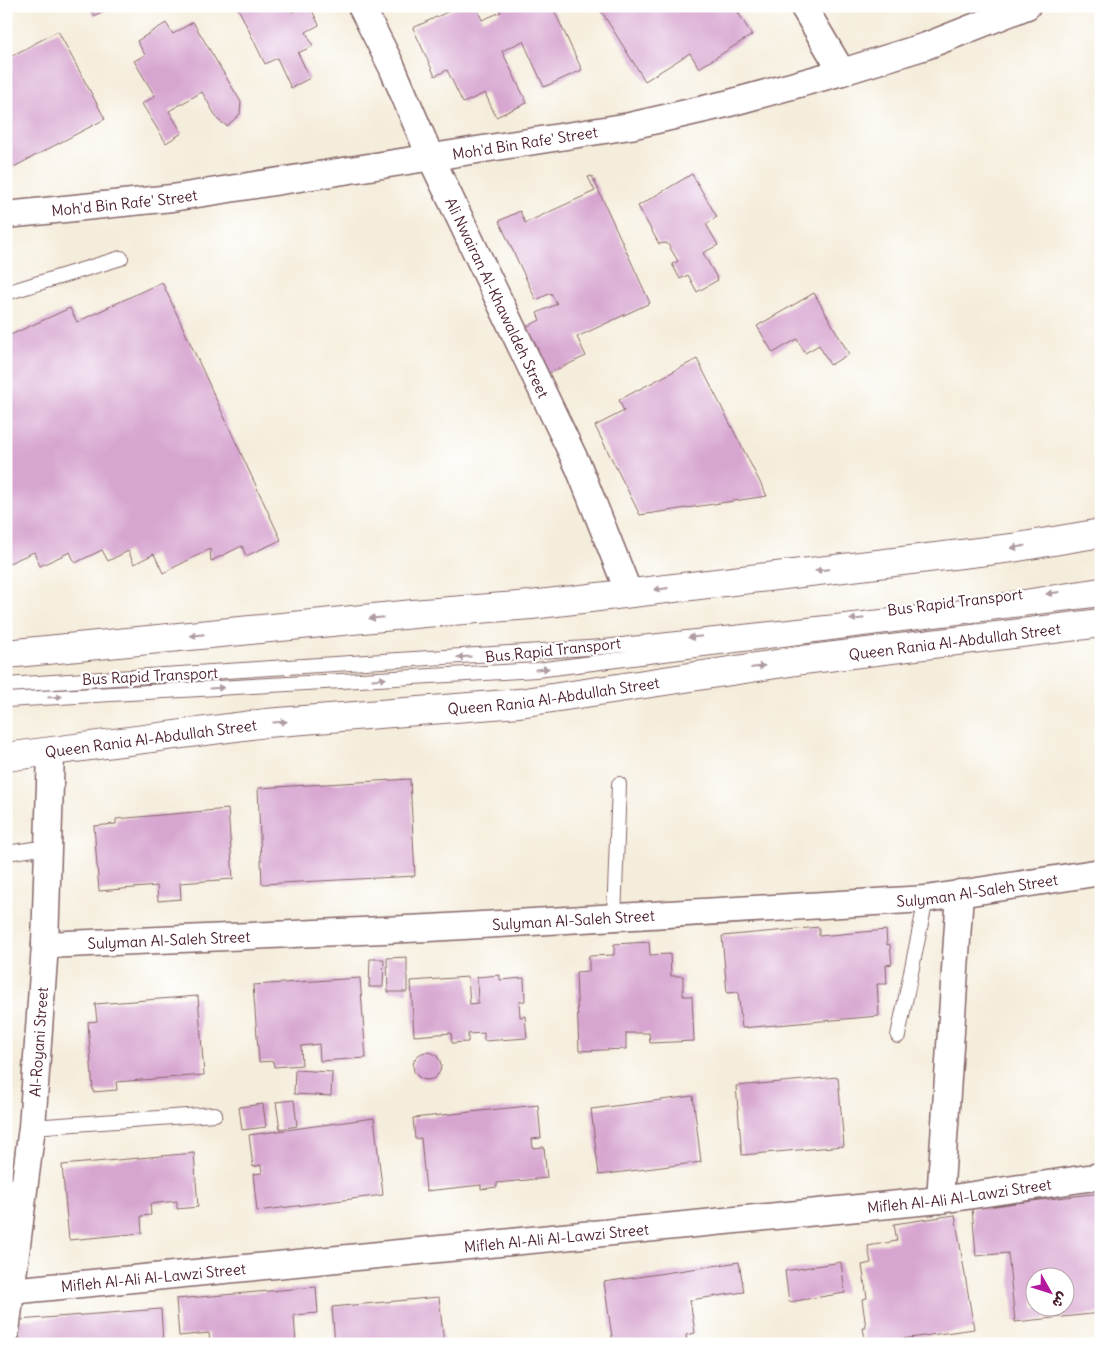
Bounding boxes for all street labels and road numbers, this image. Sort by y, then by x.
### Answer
street label: Moh'd Bin Rafe' Street [451,122,599,163]
street label: Moh'd Bin Rafe' Street [50,185,199,220]
street label: Ali Nwairan Al-Khawaldeh Street [442,194,553,401]
street label: Bus Rapid Transport [886,584,1024,620]
street label: Queen Rania Al-Abdullah Street [848,619,1062,664]
street label: Bus Rapid Transport [484,633,622,667]
street label: Bus Rapid Transport [81,663,219,689]
street label: Queen Rania Al-Abdullah Street [447,672,660,718]
street label: Queen Rania Al-Abdullah Street [44,715,258,761]
street label: Sulyman Al-Saleh Street [896,869,1059,910]
street label: Sulyman Al-Saleh Street [492,905,655,934]
street label: Sulyman Al-Saleh Street [87,926,251,953]
street label: Al-Royani Street [25,986,51,1097]
street label: Mifleh Al-Ali Al-Lawzi Street [866,1174,1053,1217]
street label: Mifleh Al-Ali Al-Lawzi Street [463,1219,650,1256]
street label: Mifleh Al-Ali Al-Lawzi Street [60,1258,247,1295]

